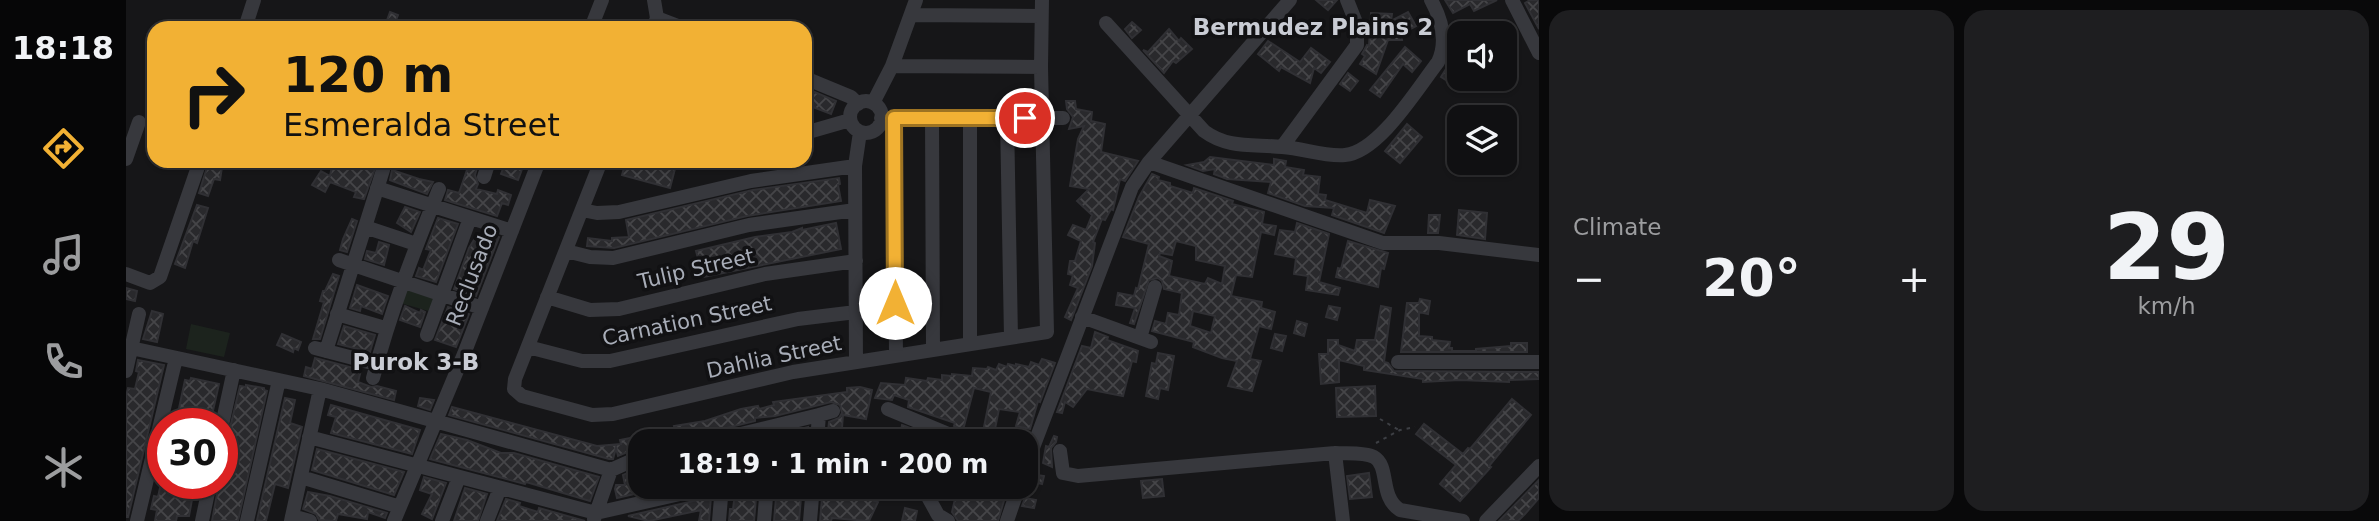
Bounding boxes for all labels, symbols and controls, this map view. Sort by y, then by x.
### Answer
district label: Bermudez Plains 2 [1193,14,1433,40]
map controls [1447,21,1517,175]
button: sound [1447,21,1517,91]
text: 18:18 [12,29,114,67]
text: 120 m [283,47,453,104]
icon: right [168,49,259,140]
pin [995,88,1055,148]
icon: arrive [1006,99,1044,137]
button: layers [1447,105,1517,175]
text: Esmeralda Street [283,106,560,144]
icon: directions [39,124,88,173]
text: 29 [2103,195,2230,300]
text: Climate [1573,214,1662,240]
street label: Reclusado [442,221,502,329]
icon: music [39,230,88,279]
street label: Tulip Street [635,244,756,294]
text: 20° [1702,248,1801,308]
text: − [1573,257,1605,301]
text: + [1898,257,1930,301]
position arrow [858,266,932,340]
street label: Carnation Street [600,291,774,351]
text: km/h [2137,293,2196,319]
street label: Dahlia Street [704,331,844,383]
icon: phone [39,337,88,386]
district label: Purok 3-B [353,349,479,375]
speed limit sign: 30 [147,408,238,499]
icon: climate [39,443,88,492]
text: 18:19 · 1 min · 200 m [678,449,988,479]

